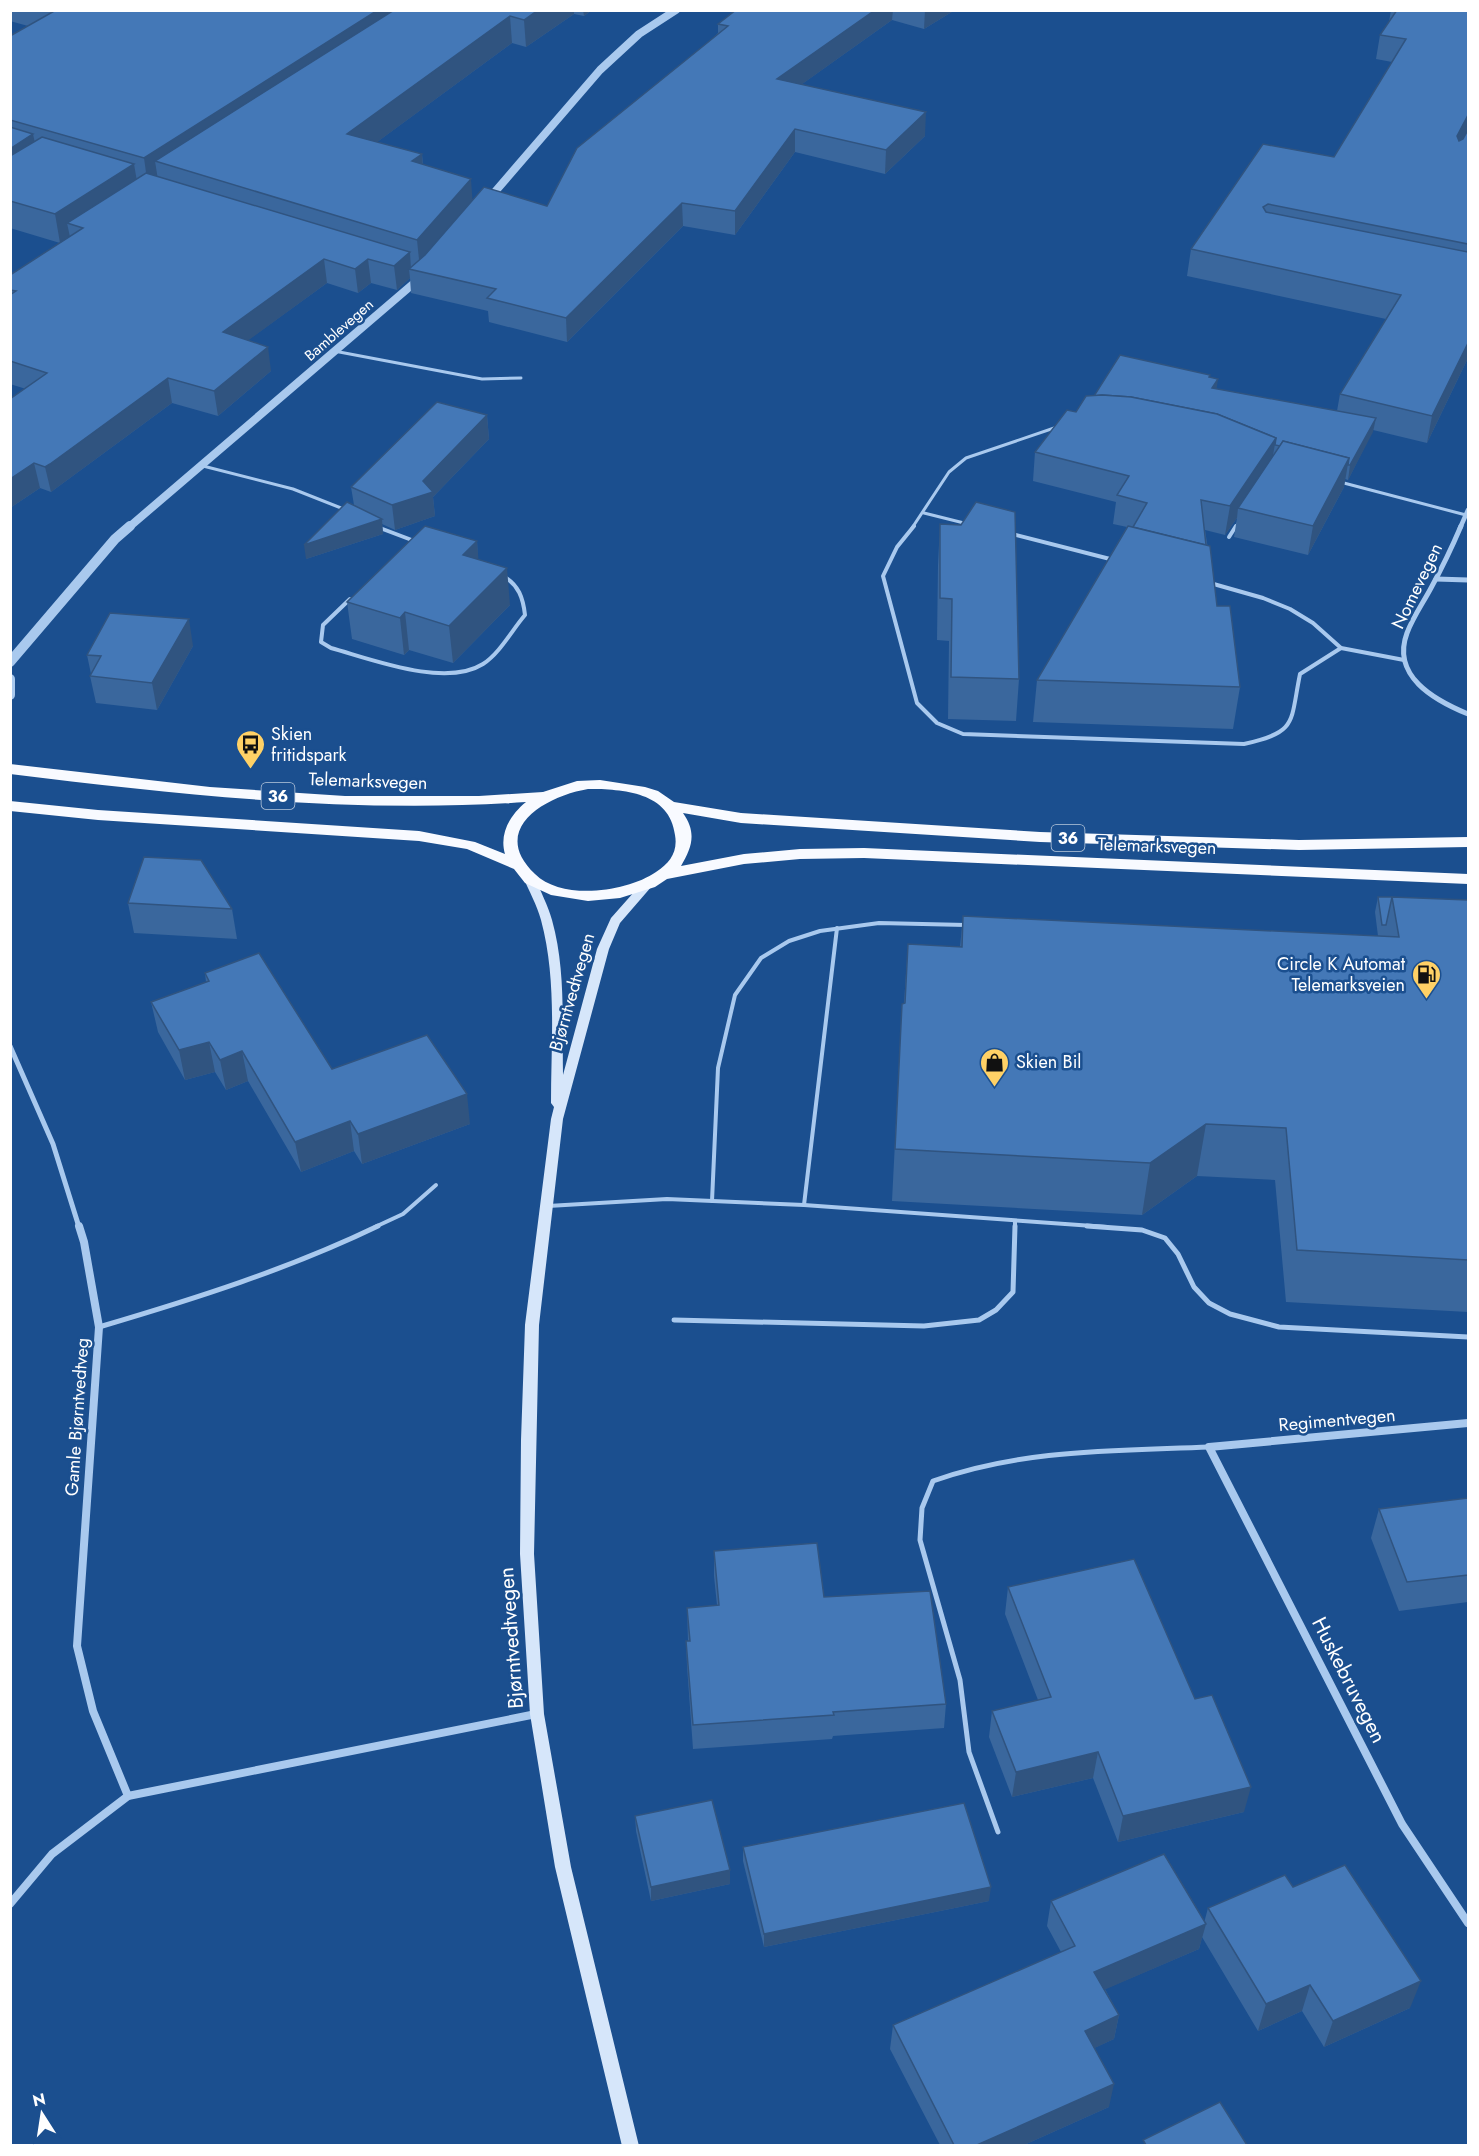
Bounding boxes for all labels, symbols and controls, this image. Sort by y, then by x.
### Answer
street label: Bamblevegen [300,294,378,366]
street label: Nomevegen [1385,539,1449,633]
place label: Skien fritidspark [271,721,347,768]
bus stop icon: Skien fritidspark [234,728,266,770]
street label: Telemarksvegen [308,766,428,796]
road number: 36 [262,783,294,809]
road number: 36 [1052,825,1084,851]
street label: Telemarksvegen [1097,831,1217,861]
street label: Bjørntvedtvegen [543,930,601,1054]
place label: Circle K Automat Telemarksveien [1277,951,1406,998]
fuel station icon: Circle K Automat Telemarksveien [1410,958,1442,1000]
shop icon: Skien Bil [979,1046,1011,1088]
place label: Skien Bil [1016,1049,1081,1075]
street label: Gamle Bjørntvedtveg [59,1337,95,1497]
street label: Regimentvegen [1277,1402,1397,1438]
street label: Bjørntvedtvegen [491,1566,531,1710]
street label: Huskebruvegen [1304,1612,1394,1748]
north arrow [12,2084,72,2144]
text: N [30,2087,48,2112]

